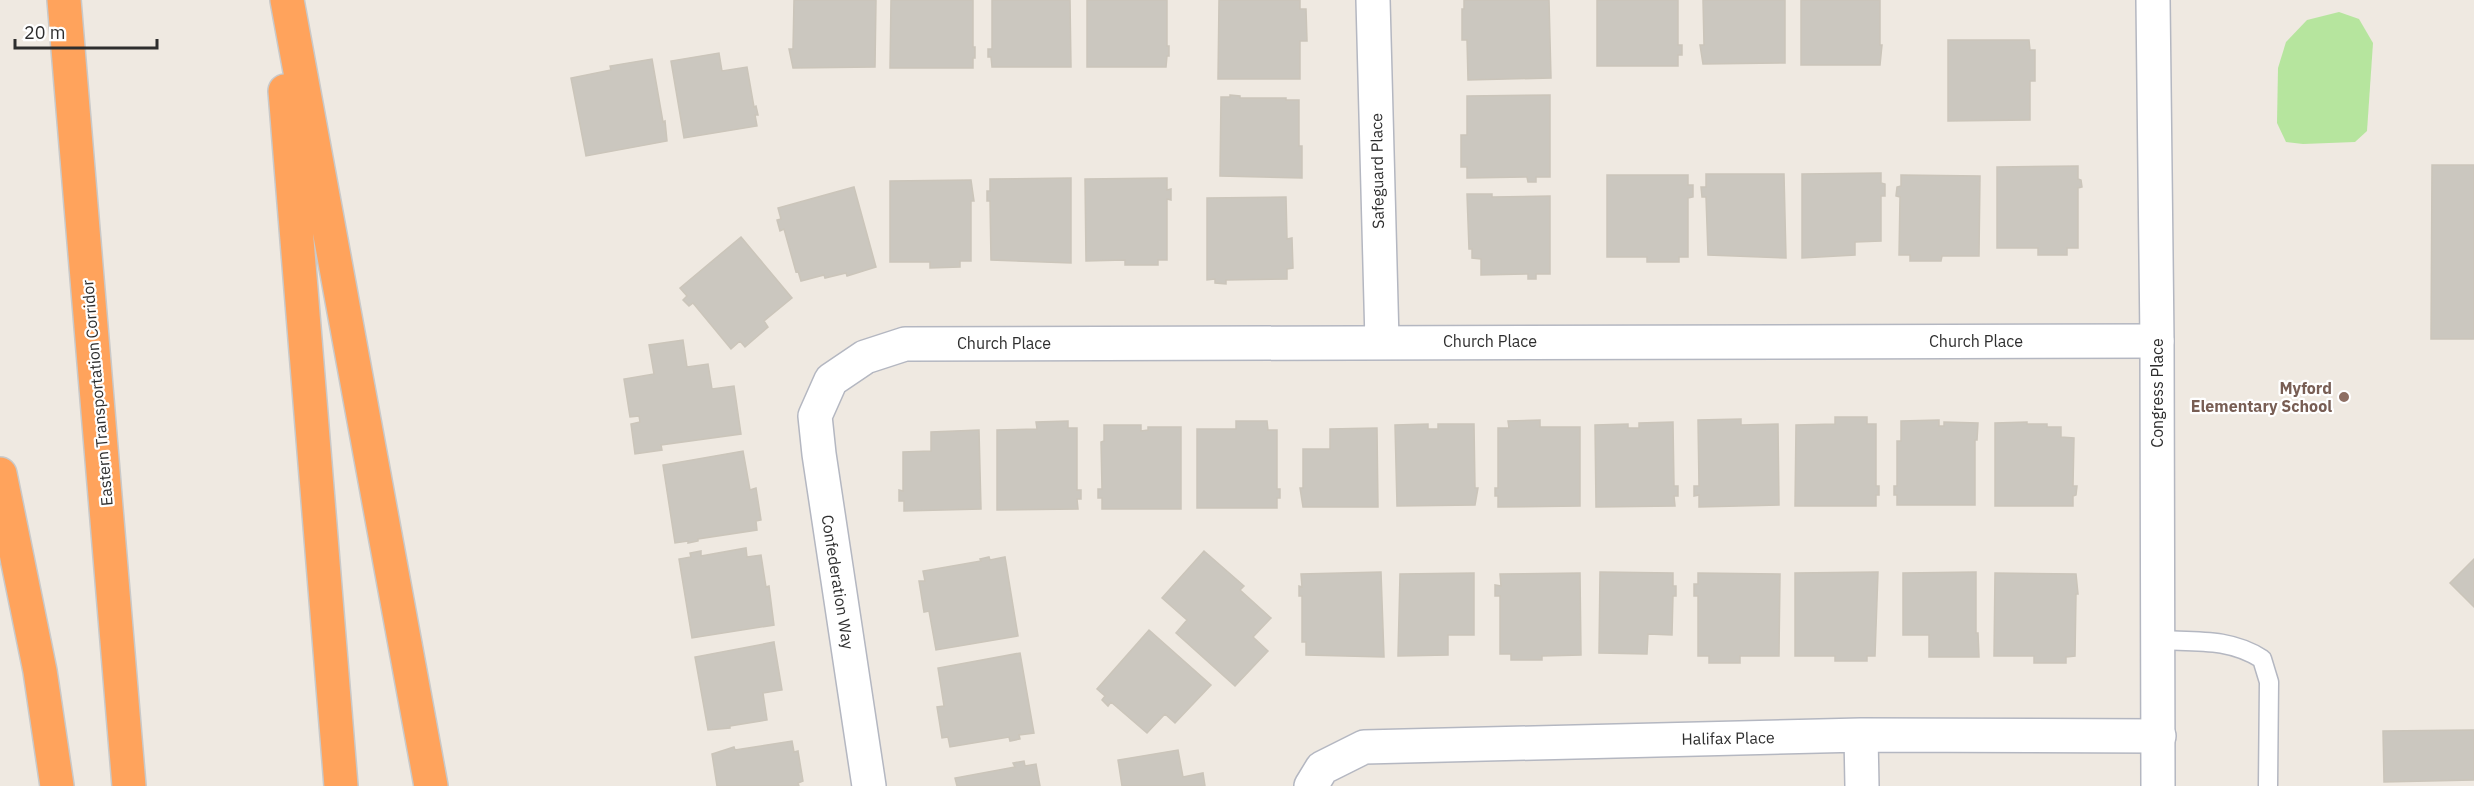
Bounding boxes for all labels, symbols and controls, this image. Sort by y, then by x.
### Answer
scale bar [15,12,158,50]
text: 20 m [24,21,66,44]
street label: Safeguard Place [1366,113,1388,229]
street label: Eastern Transportation Corridor [77,279,117,507]
street label: Church Place [1443,331,1537,351]
street label: Church Place [1929,331,2023,351]
street label: Church Place [957,333,1051,353]
street label: Congress Place [2147,338,2167,448]
place label: Myford Elementary School [2191,378,2332,416]
marker: Myford Elementary School [2337,390,2351,404]
street label: Confederation Way [817,513,859,651]
street label: Halifax Place [1681,727,1775,749]

